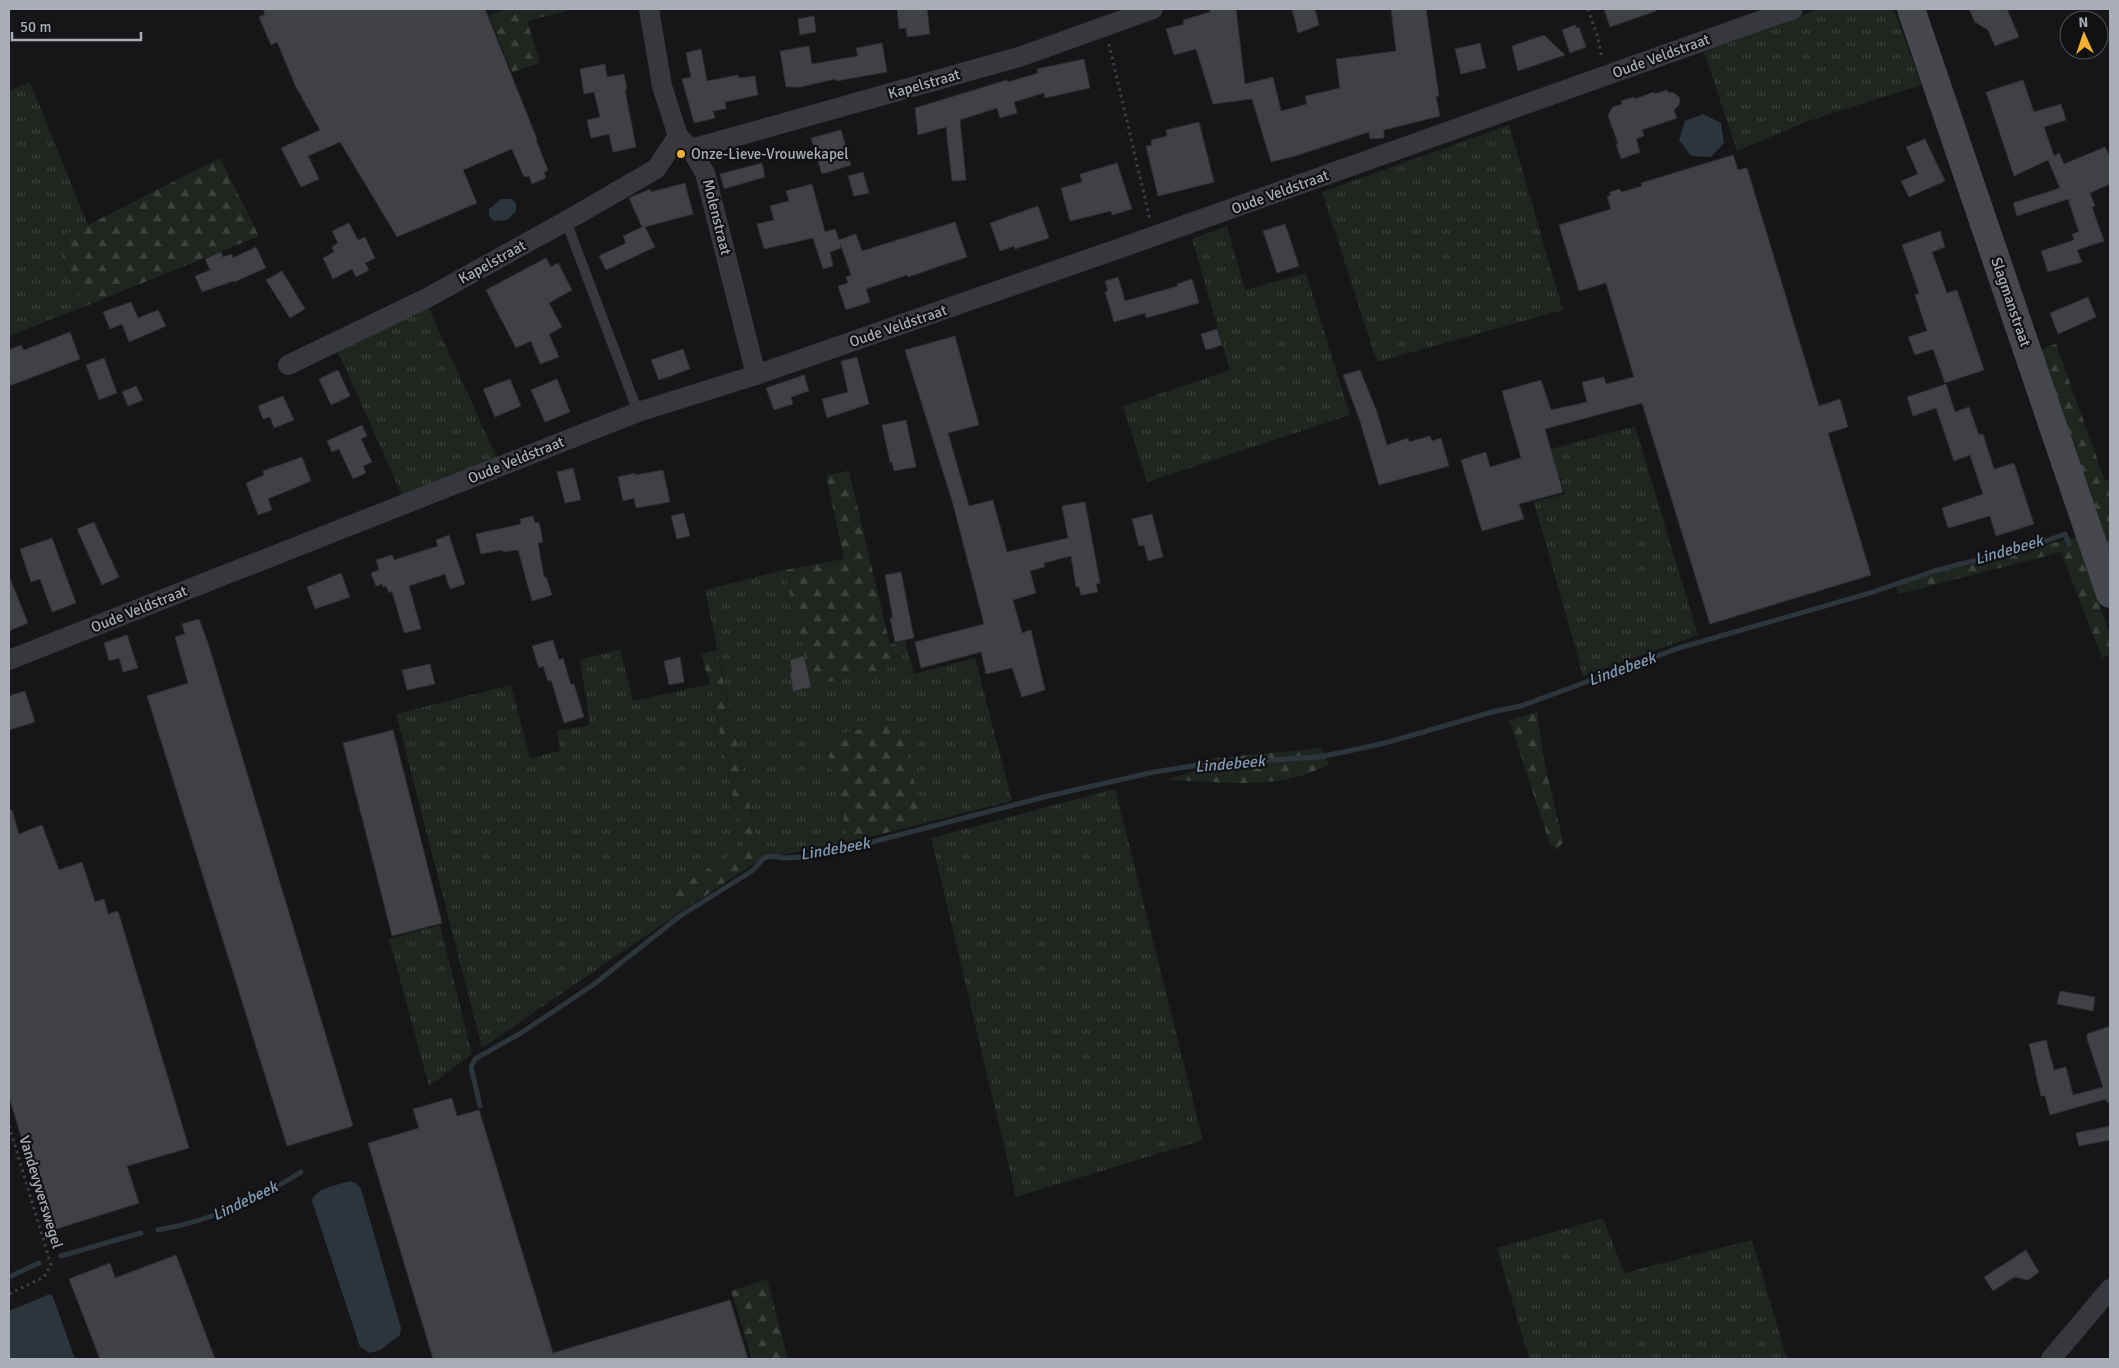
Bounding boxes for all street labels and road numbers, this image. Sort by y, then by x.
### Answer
street label: Oude Veldstraat [1610,30,1712,82]
street label: Kapelstraat [886,65,962,103]
street label: Oude Veldstraat [1229,166,1331,218]
street label: Molenstraat [699,177,735,257]
street label: Kapelstraat [455,236,529,288]
street label: Slagmanstraat [1987,255,2035,349]
street label: Oude Veldstraat [847,301,949,351]
street label: Oude Veldstraat [465,433,567,487]
street label: Oude Veldstraat [88,582,190,636]
street label: Vandevyverswegel [15,1133,67,1251]

